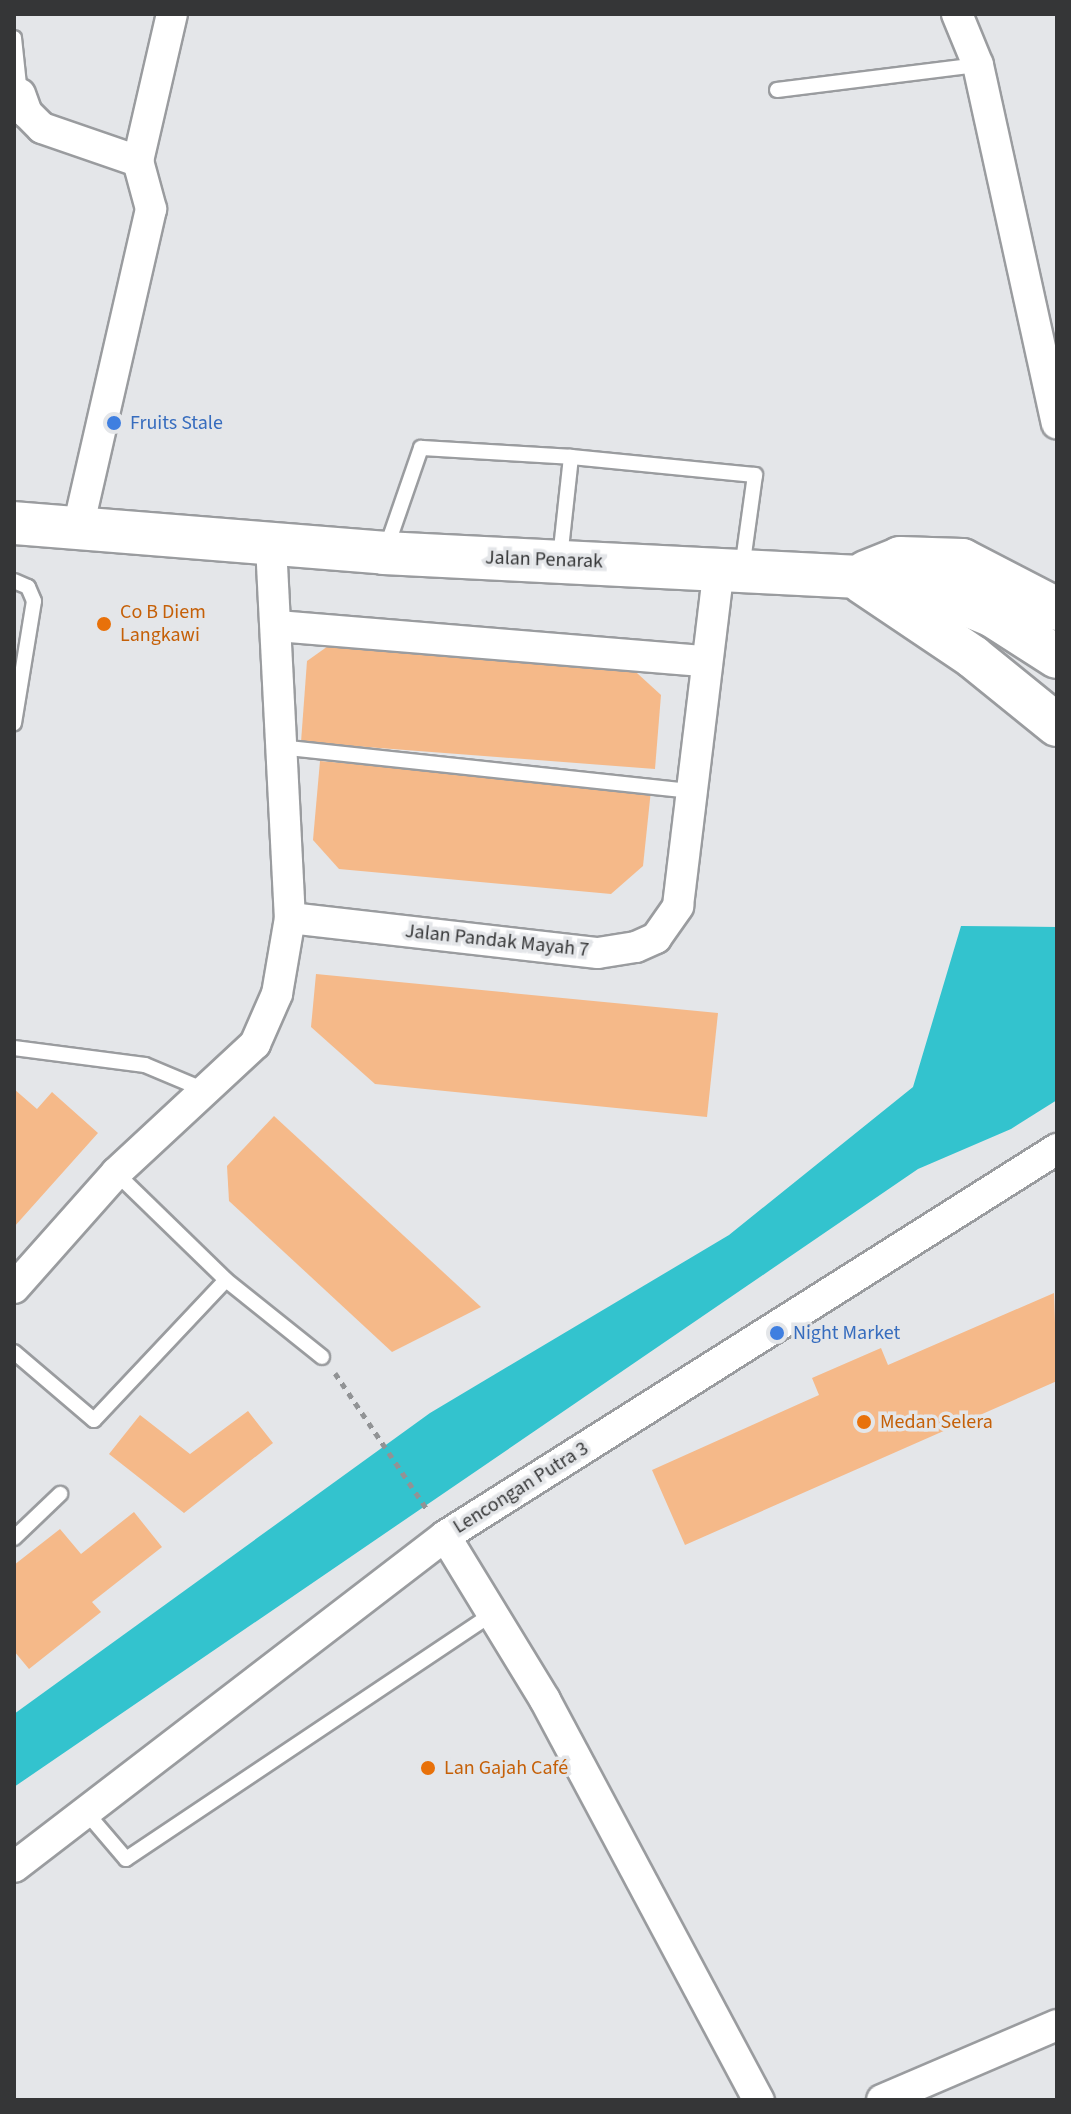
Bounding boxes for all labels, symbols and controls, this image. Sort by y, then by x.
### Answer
place label: Fruits Stale [130,411,223,435]
marker: Fruits Stale [105,414,123,432]
street label: Jalan Penarak [485,546,603,574]
place label: Co B Diem Langkawi [120,600,206,647]
marker: Co B Diem Langkawi [95,615,113,633]
street label: Jalan Pandak Mayah 7 [404,919,590,963]
place label: Night Market [793,1321,900,1345]
marker: Night Market [768,1324,786,1342]
place label: Medan Selera [880,1410,993,1434]
marker: Medan Selera [855,1413,873,1431]
street label: Lencongan Putra 3 [449,1437,593,1539]
place label: Lan Gajah Café [444,1756,568,1780]
marker: Lan Gajah Café [419,1759,437,1777]

